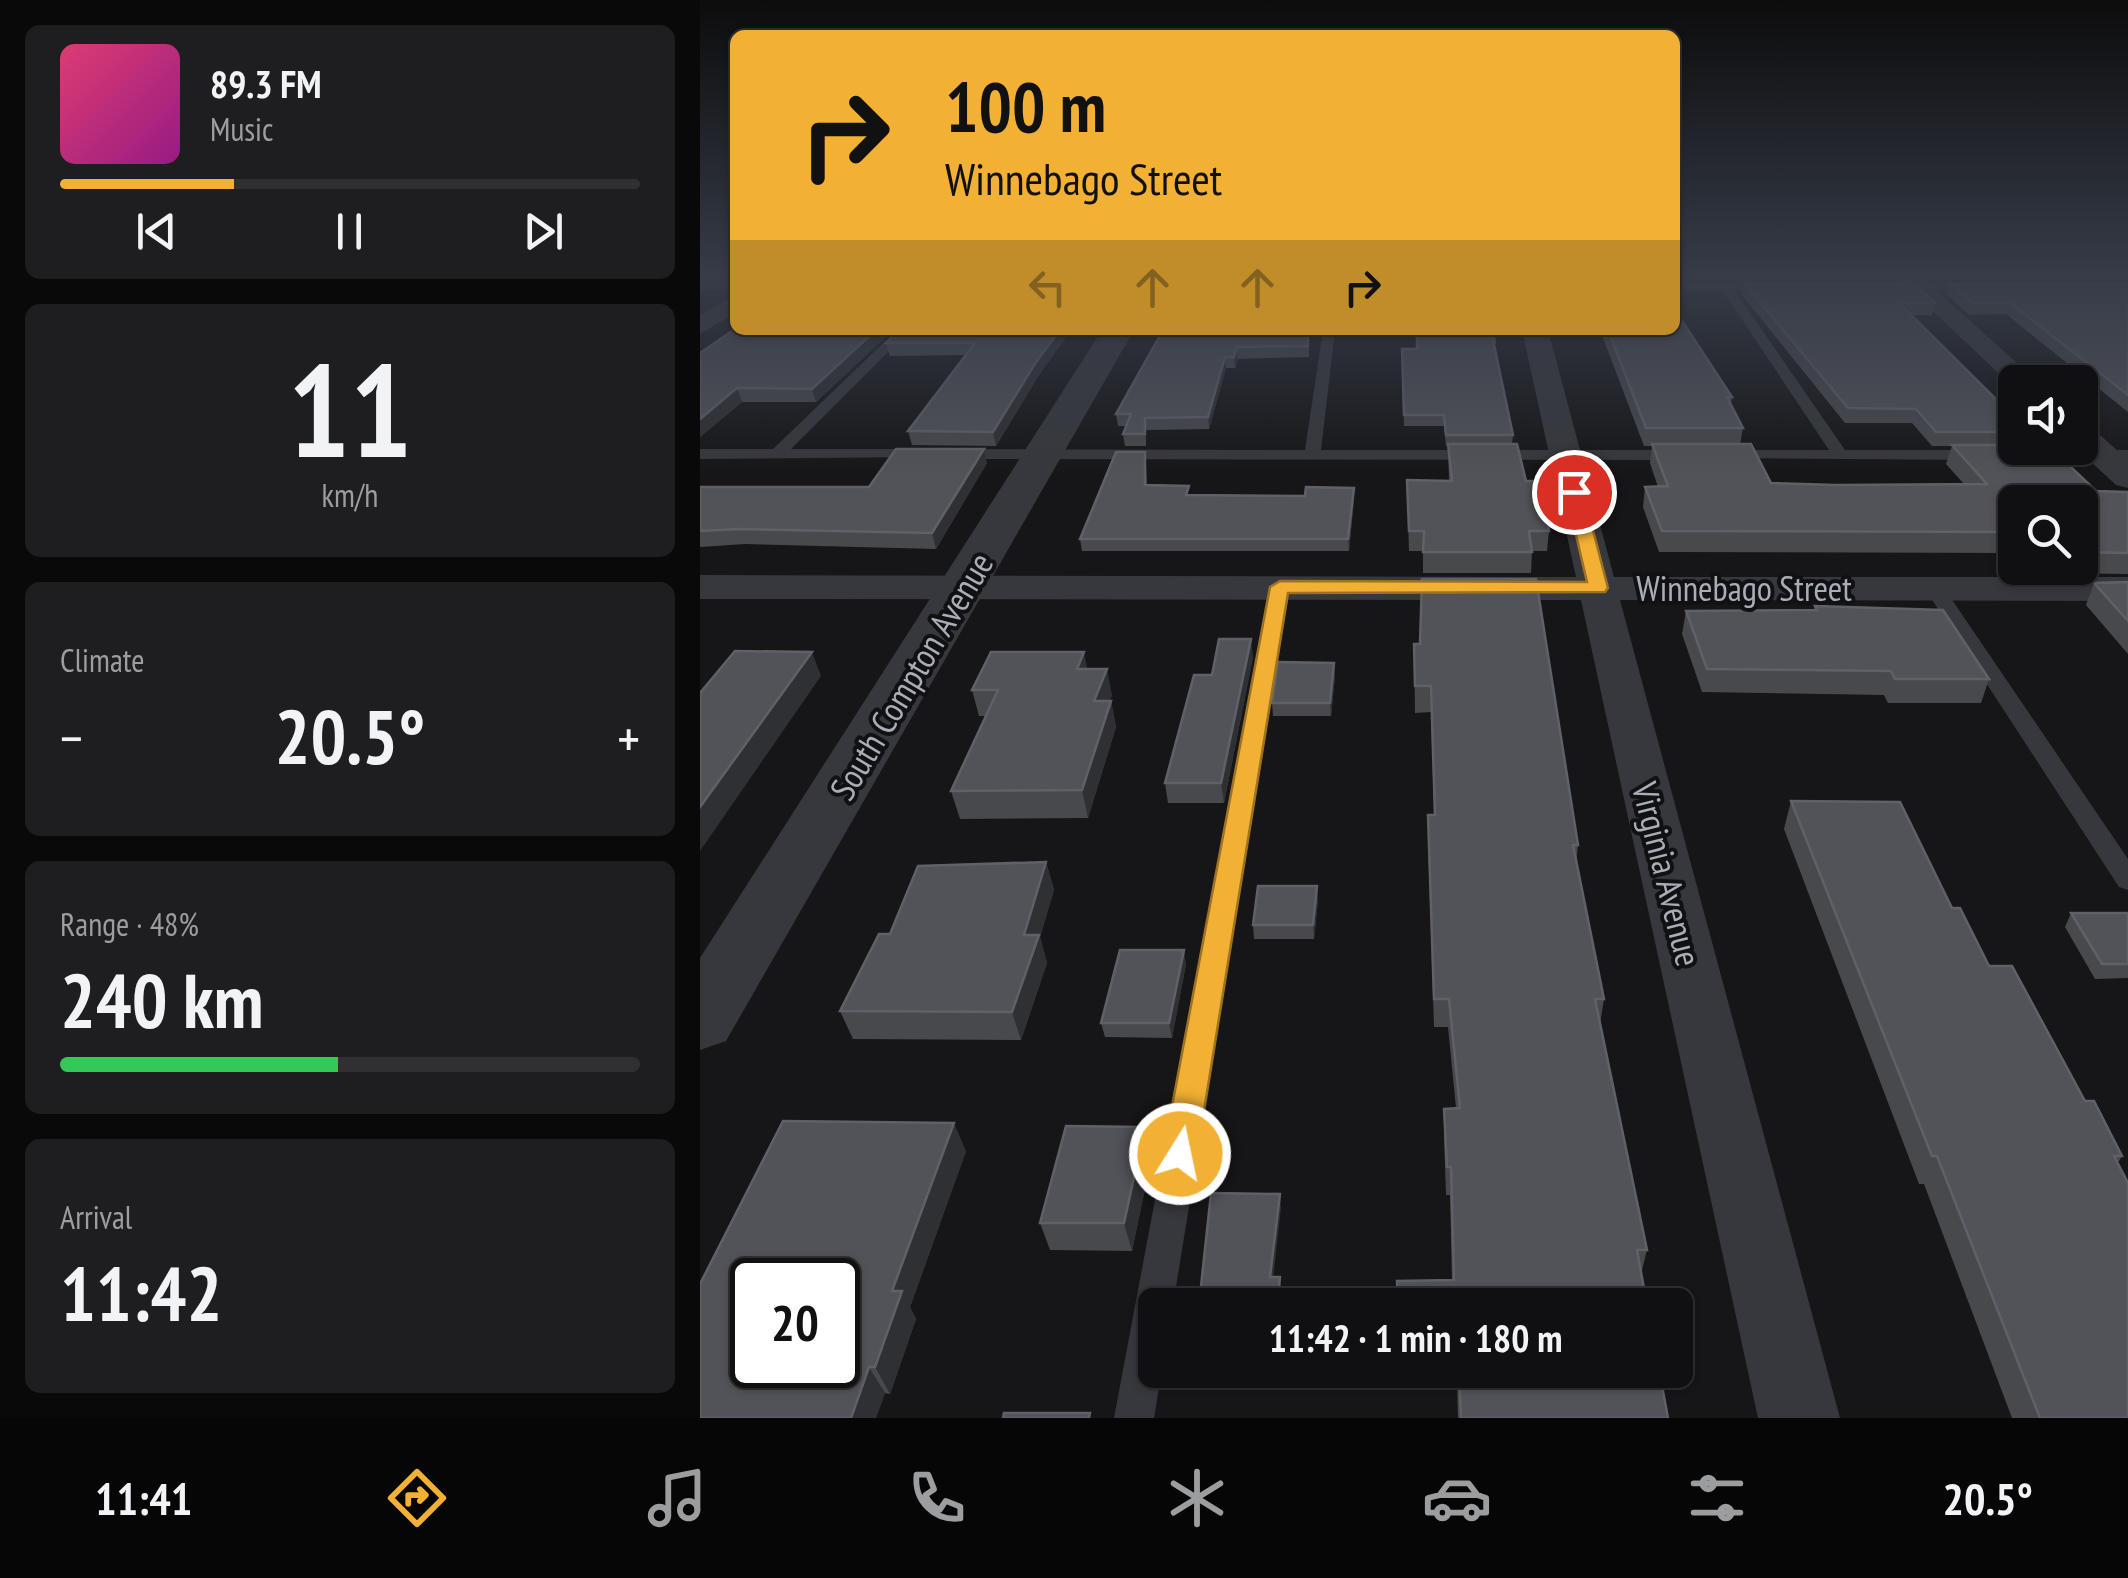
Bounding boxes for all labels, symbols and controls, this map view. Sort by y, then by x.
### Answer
text: 89.3 FM [210,59,322,108]
text: 100 m [945,61,1106,151]
icon: right [780,70,910,200]
text: Music [210,108,273,150]
text: Winnebago Street [945,149,1222,207]
icon: previous [129,204,184,259]
icon: pause [322,204,377,259]
icon: next [516,204,571,259]
icon: left [1020,260,1075,315]
icon: ahead [1125,260,1180,315]
icon: ahead [1230,260,1285,315]
icon: right [1335,260,1390,315]
text: 11 [288,325,412,493]
map controls [1998,365,2098,585]
button: sound [1998,365,2098,465]
pin [1532,450,1617,535]
icon: arrive [1547,465,1602,520]
text: km/h [322,474,378,516]
button: search [1998,485,2098,585]
street label: South Compton Avenue [819,544,1003,808]
street label: Winnebago Street [1636,565,1852,611]
text: Climate [60,639,144,681]
text: 20.5° [275,688,425,785]
text: − [60,702,83,773]
text: + [617,702,640,773]
street label: Virginia Avenue [1622,776,1712,971]
text: Range · 48% [60,903,199,945]
text: 240 km [60,952,264,1049]
position arrow [1128,1102,1232,1206]
text: Arrival [60,1196,132,1238]
text: 11:42 [60,1245,222,1342]
speed limit sign: 20 [730,1258,860,1388]
text: 11:42 · 1 min · 180 m [1269,1313,1562,1362]
icon: directions [382,1463,452,1533]
icon: music [642,1463,712,1533]
icon: phone [902,1463,972,1533]
icon: climate [1162,1463,1232,1533]
icon: car [1422,1463,1492,1533]
icon: filters [1682,1463,1752,1533]
text: 11:41 [95,1469,192,1527]
text: 20.5° [1942,1469,2033,1527]

